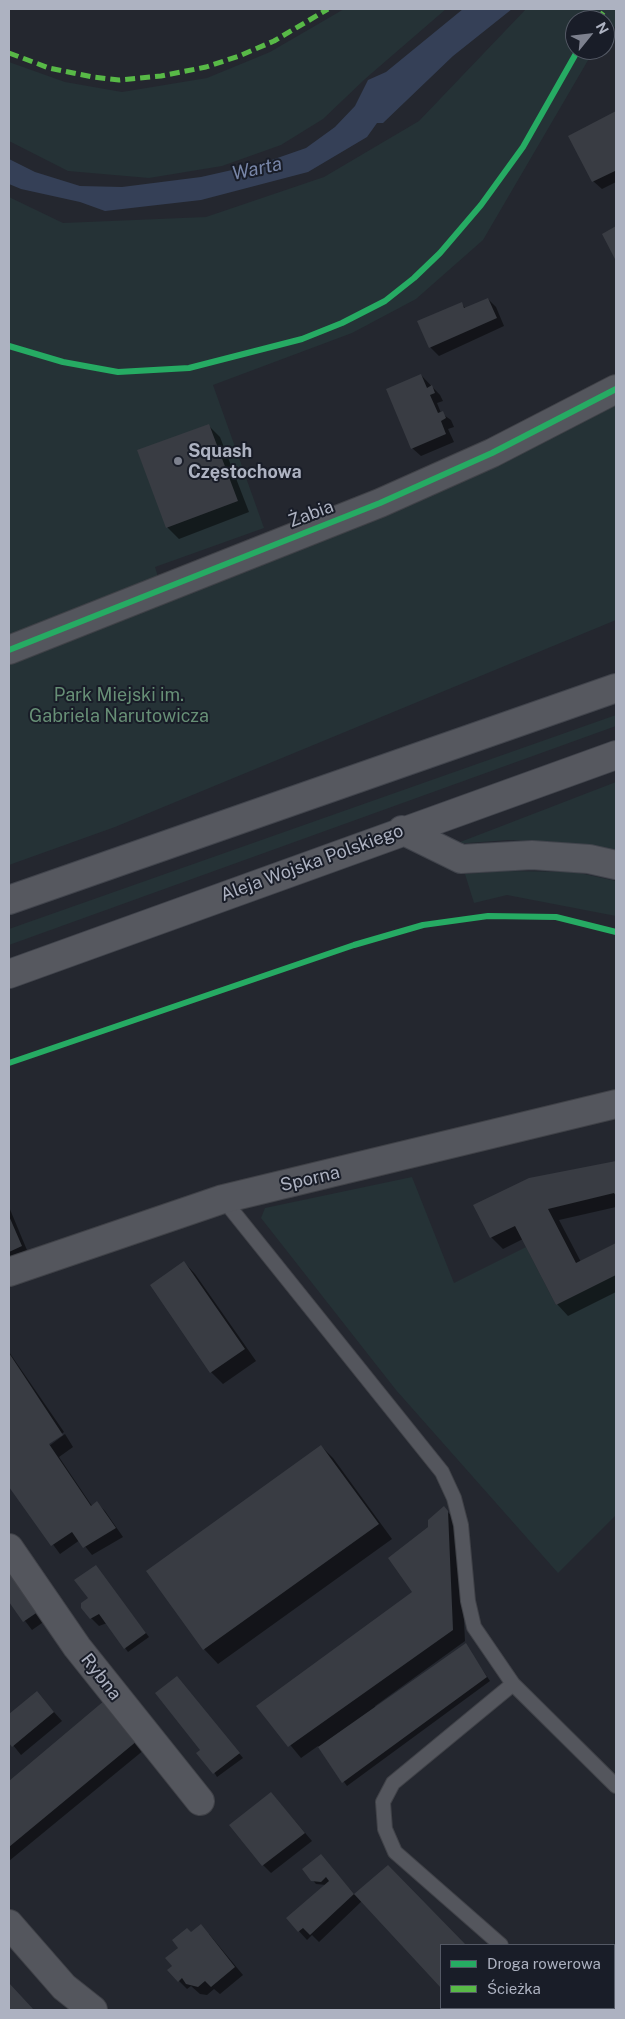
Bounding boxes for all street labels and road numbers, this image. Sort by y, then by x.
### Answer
street label: Żabia [285,496,337,532]
street label: Aleja Wojska Polskiego [218,820,406,906]
street label: Sporna [278,1162,342,1196]
street label: Rybna [76,1650,126,1704]

